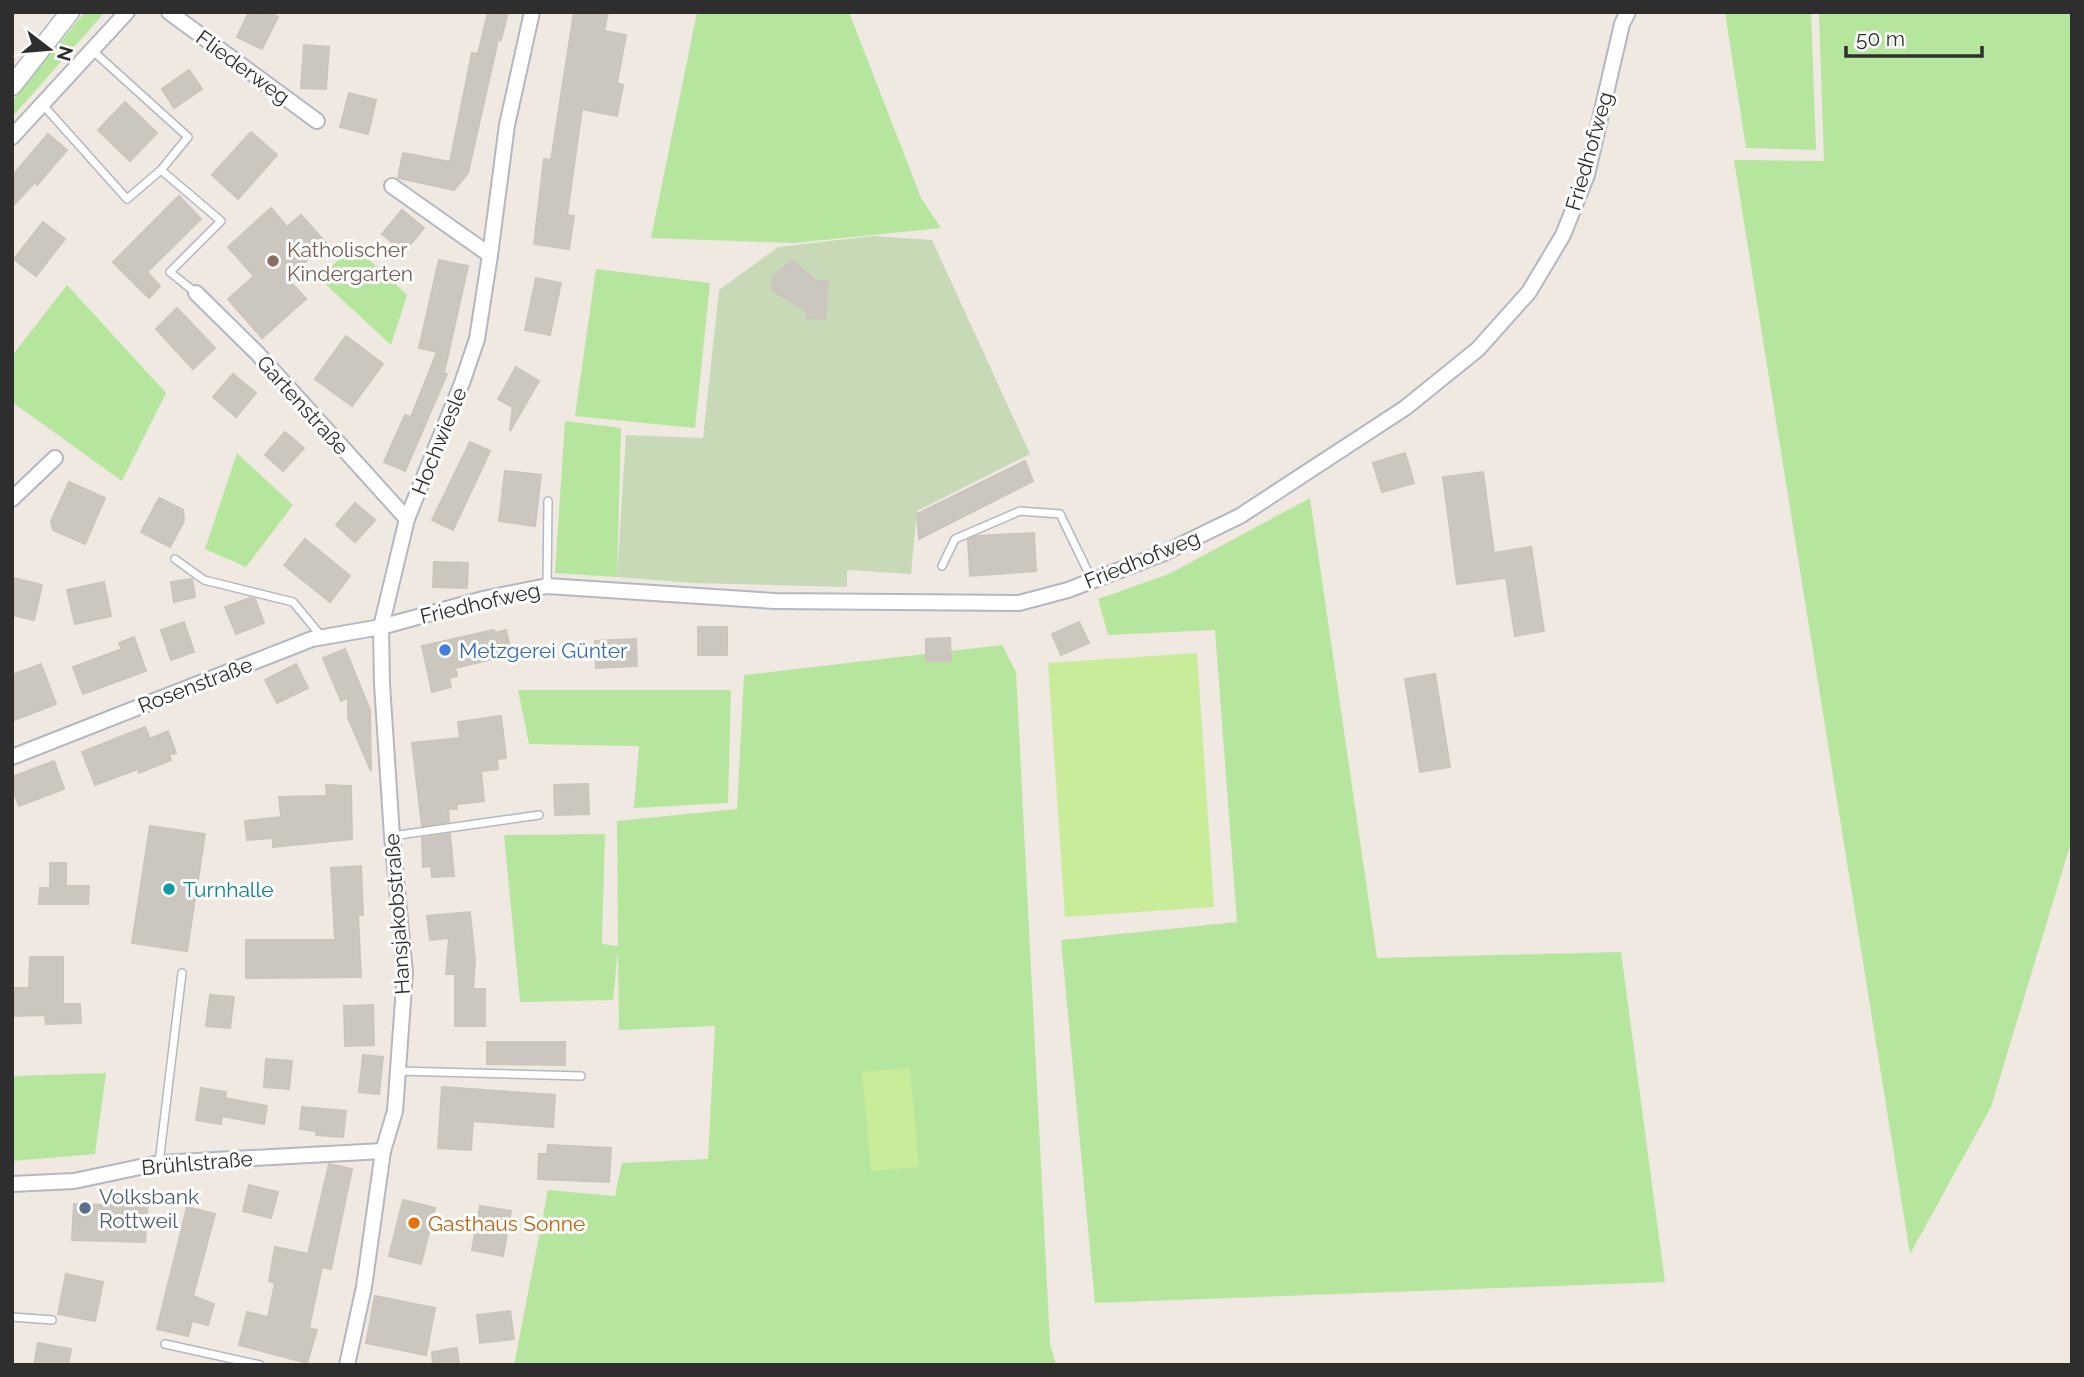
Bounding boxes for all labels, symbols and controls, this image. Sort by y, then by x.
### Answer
north arrow [14,14,84,84]
scale bar [1846,14,1982,58]
street label: Fliederweg [191,25,295,109]
text: 50 m [1856,26,1905,51]
text: N [53,44,78,64]
street label: Friedhofweg [1560,89,1618,213]
place label: Katholischer Kindergarten [287,237,413,286]
marker: Katholischer Kindergarten [265,253,281,269]
street label: Gartenstraße [252,350,354,460]
street label: Hochwiesle [406,384,472,498]
street label: Friedhofweg [1081,524,1203,594]
street label: Friedhofweg [418,577,542,629]
place label: Metzgerei Günter [459,638,628,663]
marker: Metzgerei Günter [437,642,453,658]
street label: Rosenstraße [134,652,256,718]
street label: Hansjakobstraße [379,833,415,995]
place label: Turnhalle [183,877,274,902]
marker: Turnhalle [161,881,177,897]
street label: Brühlstraße [140,1146,254,1180]
place label: Volksbank Rottweil [99,1184,199,1233]
marker: Volksbank Rottweil [77,1200,93,1216]
place label: Gasthaus Sonne [428,1211,585,1236]
marker: Gasthaus Sonne [406,1215,422,1231]

